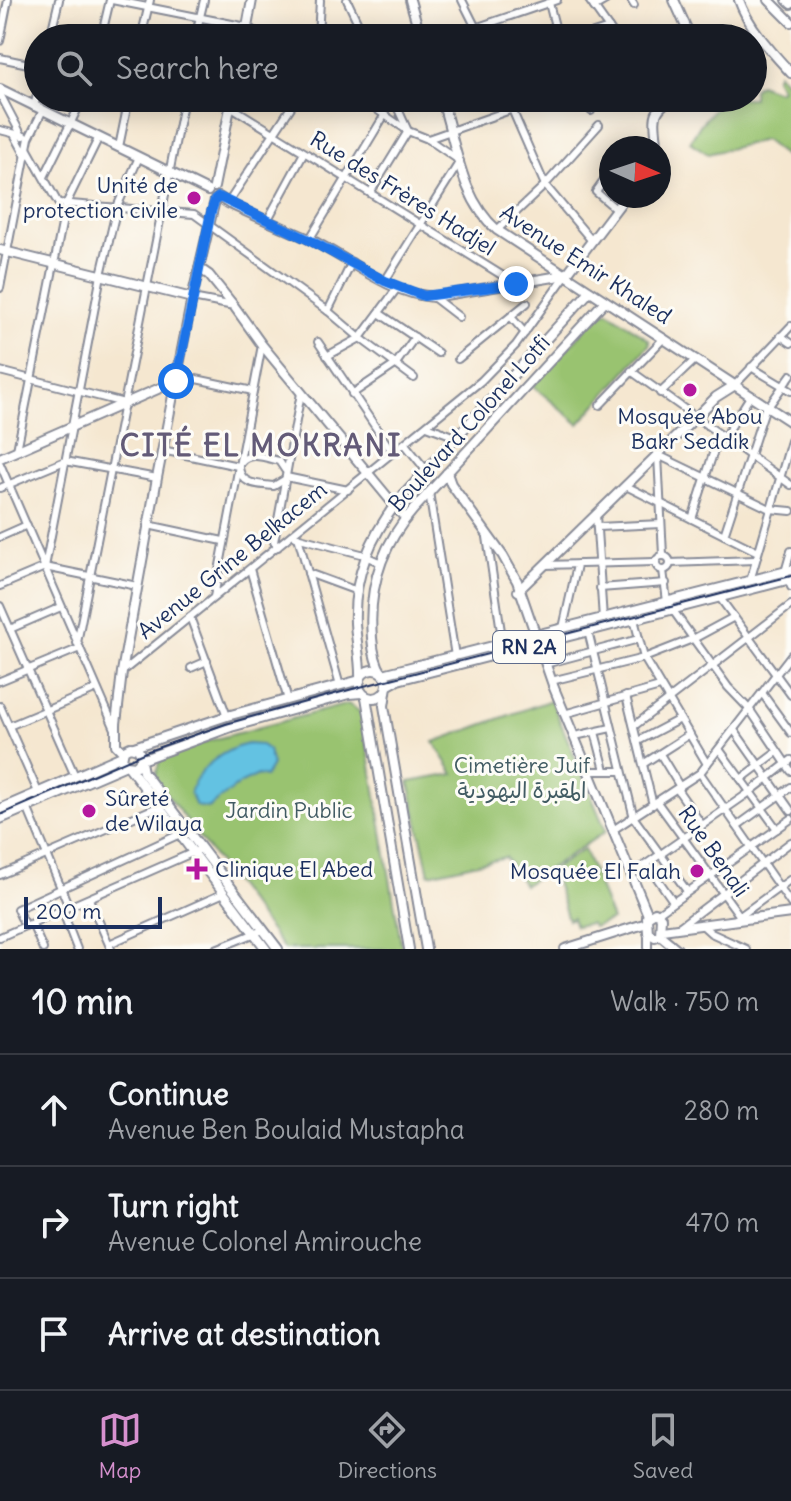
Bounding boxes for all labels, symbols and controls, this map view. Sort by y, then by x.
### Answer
search box [24,24,767,112]
icon: search [52,46,96,90]
text: Search here [116,49,279,87]
street label: Rue des Frères Hadjel [305,125,501,261]
north arrow [599,136,671,208]
place label: Unité de protection civile [23,171,178,224]
marker: Unité de protection civile [185,189,203,207]
street label: Avenue Emir Khaled [495,198,677,330]
route end [498,266,534,302]
street label: Boulevard Colonel Lotfi [382,329,556,517]
route start [158,363,194,399]
marker: Mosquée Abou Bakr Seddik [681,381,699,399]
place label: Mosquée Abou Bakr Seddik [617,402,763,455]
district label: CITÉ EL MOKRANI [120,425,402,464]
street label: Avenue Grine Belkacem [132,475,332,645]
road number: RN 2A [493,631,565,663]
park label: Cimetière Juif المقبرة اليهودية [454,751,591,804]
place label: Sûreté de Wilaya [105,784,202,837]
park label: Jardin Public [225,796,353,824]
street label: Rue Benali [672,800,756,902]
marker: Sûreté de Wilaya [80,802,98,820]
place label: Clinique El Abed [215,855,373,883]
place label: Mosquée El Falah [510,857,681,885]
marker: Clinique El Abed [186,858,208,880]
marker: Mosquée El Falah [688,862,706,880]
scale bar [24,893,162,929]
text: 200 m [36,897,102,925]
text: 10 min [32,980,133,1023]
text: Walk · 750 m [610,985,759,1018]
text: Continue [108,1075,229,1113]
icon: ahead [32,1088,76,1132]
text: 280 m [684,1094,759,1127]
text: Avenue Ben Boulaid Mustapha [108,1113,465,1146]
text: Turn right [108,1187,239,1225]
icon: right [32,1200,76,1244]
text: 470 m [685,1206,759,1239]
text: Avenue Colonel Amirouche [108,1225,422,1258]
icon: arrive [32,1312,76,1356]
text: Arrive at destination [108,1315,380,1353]
tab: Map [98,1408,142,1484]
tab: Directions [338,1408,437,1484]
tab: Saved [633,1408,693,1484]

